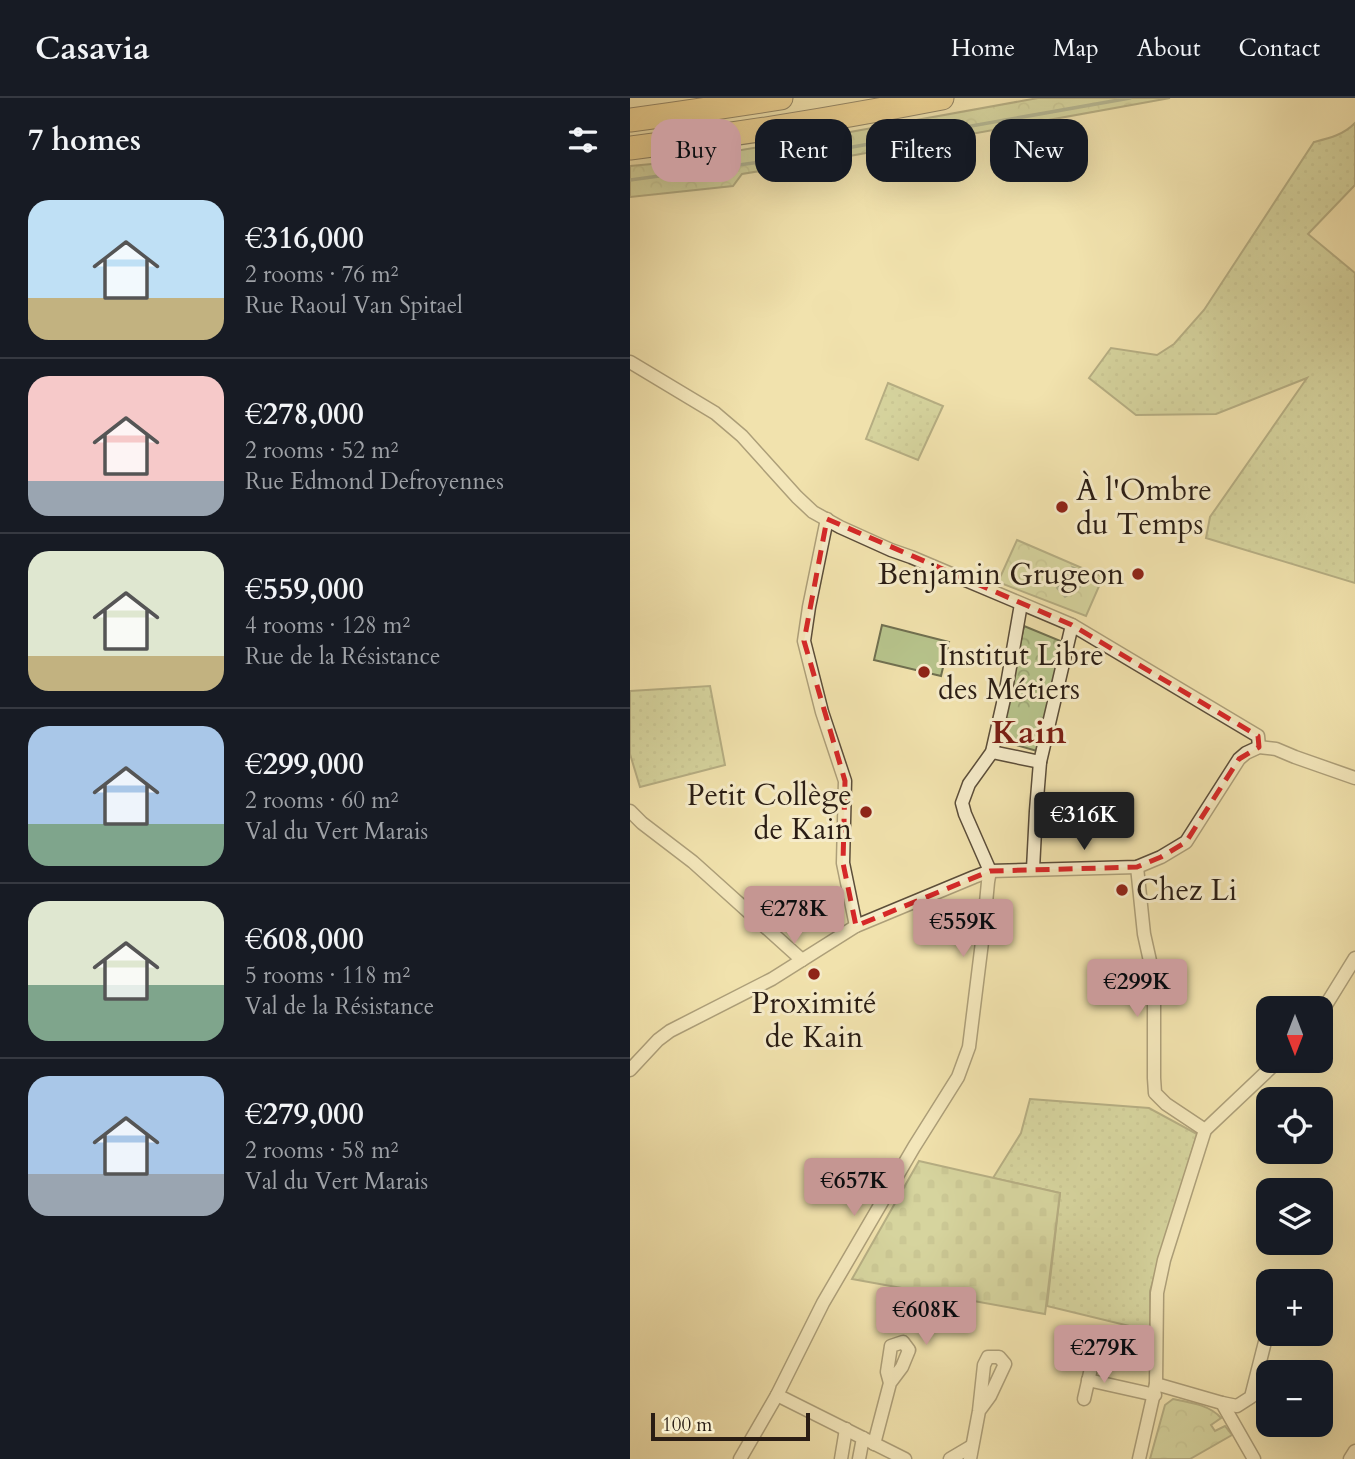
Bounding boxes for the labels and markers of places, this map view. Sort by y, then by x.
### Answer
place label: À l'Ombre du Temps [1076,470,1212,545]
marker: À l'Ombre du Temps [1054,499,1070,515]
place label: Benjamin Grugeon [878,554,1124,595]
marker: Benjamin Grugeon [1130,566,1146,582]
place label: Institut Libre des Métiers [938,635,1104,710]
marker: Institut Libre des Métiers [916,664,932,680]
place label: Petit Collège de Kain [687,775,852,850]
pin: €316K [1035,792,1133,852]
marker: Petit Collège de Kain [858,804,874,820]
place label: Chez Li [1136,870,1237,911]
marker: Chez Li [1114,882,1130,898]
pin: €278K [745,886,843,946]
pin: €559K [914,900,1012,959]
pin: €299K [1088,960,1186,1019]
marker: Proximité de Kain [806,966,822,982]
place label: Proximité de Kain [751,983,877,1058]
pin: €657K [805,1158,903,1218]
pin: €608K [877,1288,975,1347]
pin: €279K [1055,1326,1153,1385]

